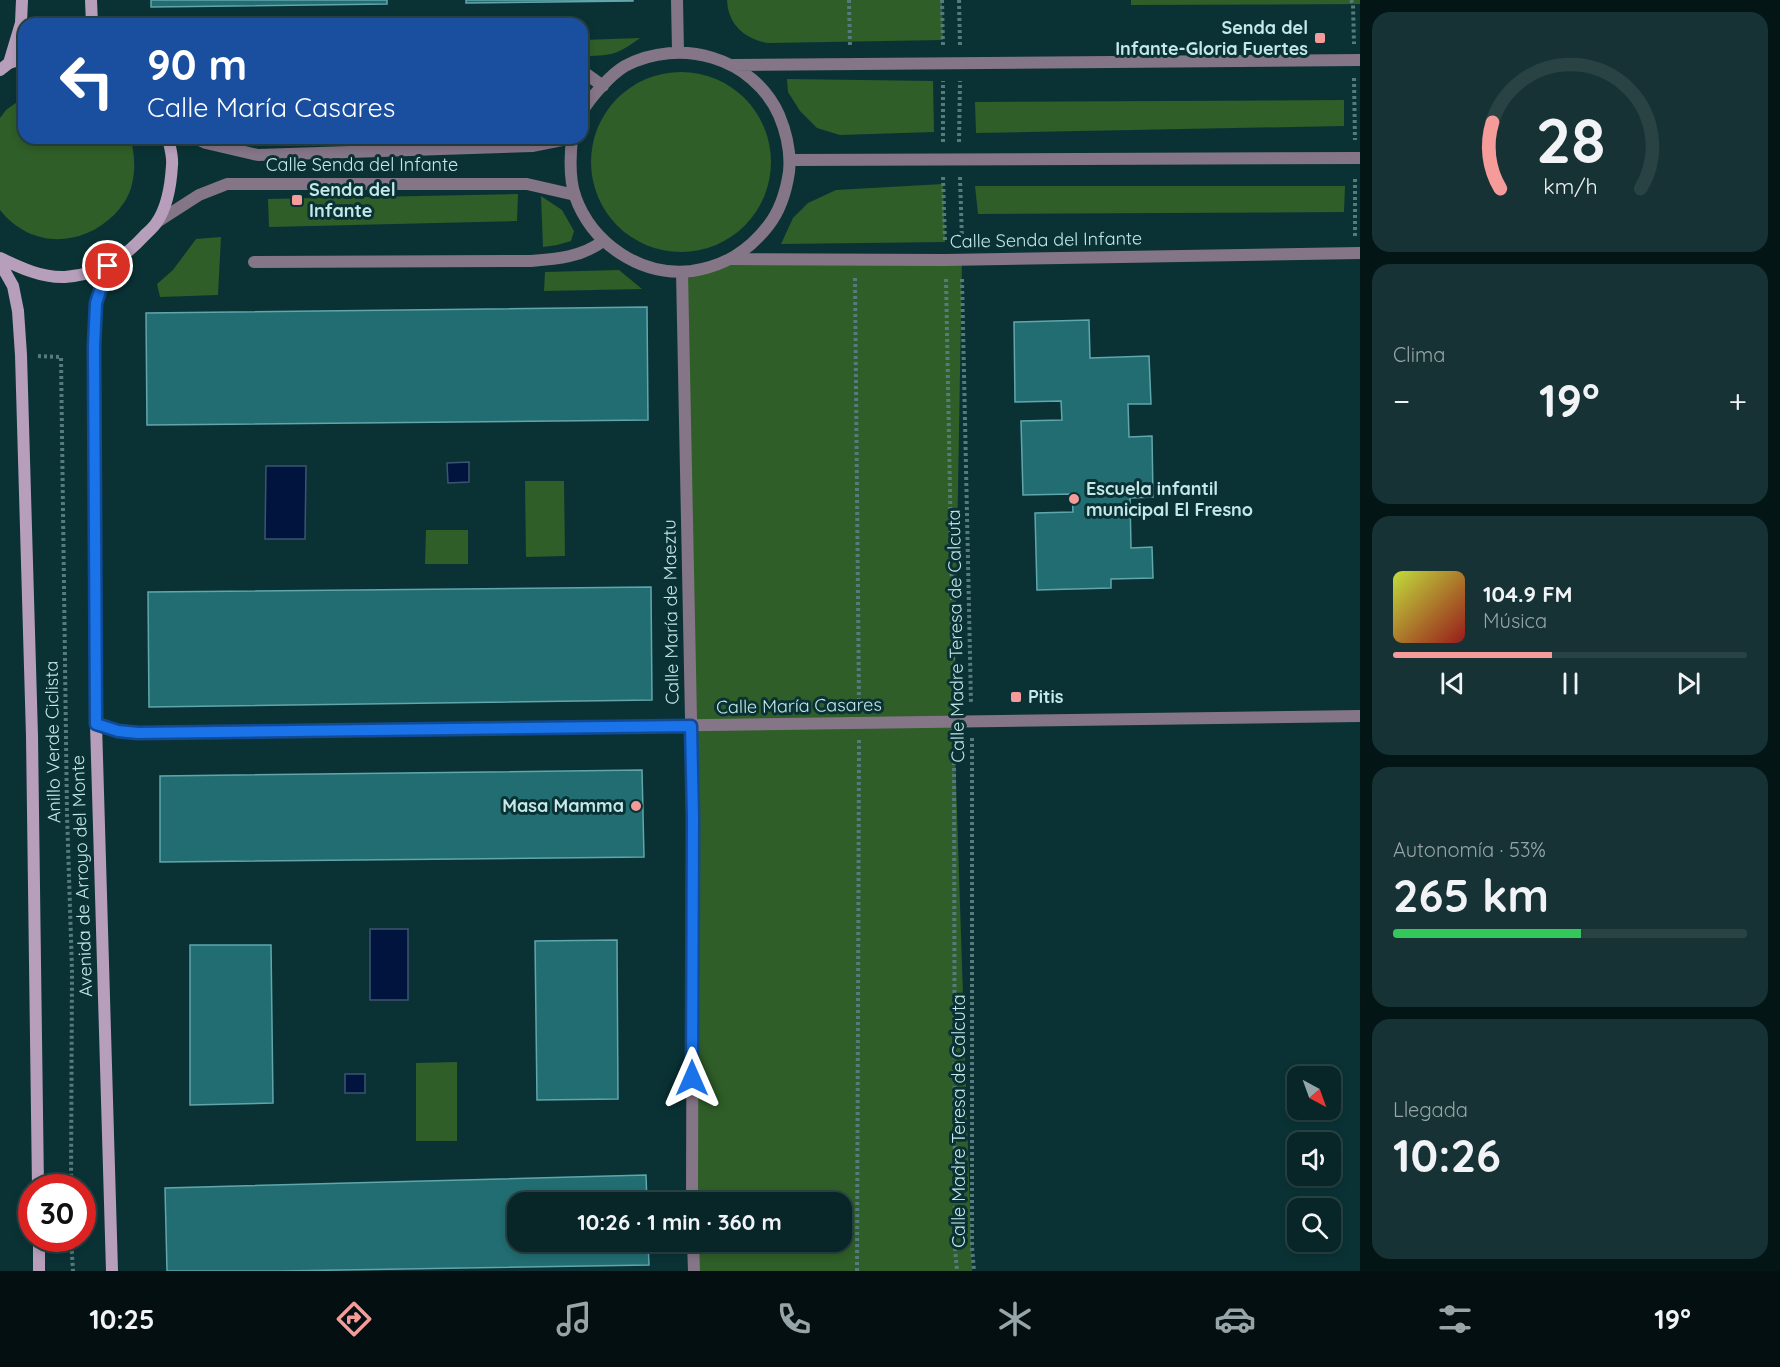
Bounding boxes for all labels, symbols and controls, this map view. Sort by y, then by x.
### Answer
place label: Senda del Infante-Gloria Fuertes [1115,16,1308,60]
marker: Senda del Infante-Gloria Fuertes [1313,31,1327,45]
text: 90 m [147,38,247,91]
icon: left [48,42,126,120]
text: Calle María Casares [147,90,395,124]
text: 28 [1535,101,1605,179]
street label: Calle Senda del Infante [266,153,458,176]
text: km/h [1543,173,1597,199]
place label: Senda del Infante [309,178,396,222]
marker: Senda del Infante [290,193,304,207]
street label: Calle Senda del Infante [950,226,1142,253]
pin [82,240,133,291]
icon: arrive [91,249,124,282]
text: Clima [1393,342,1445,367]
text: 19° [1539,372,1600,428]
text: − [1393,380,1410,421]
text: + [1728,380,1747,421]
place label: Escuela infantil municipal El Fresno [1086,477,1253,521]
marker: Escuela infantil municipal El Fresno [1067,492,1081,506]
street label: Calle Madre Teresa de Calcuta [942,509,969,763]
street label: Calle María de Maeztu [657,519,684,705]
text: 104.9 FM [1483,580,1573,608]
text: Música [1483,608,1547,633]
street label: Anillo Verde Ciclista [40,661,65,823]
icon: previous [1436,667,1469,700]
icon: pause [1554,667,1587,700]
icon: next [1672,667,1705,700]
place label: Pitis [1028,685,1064,708]
marker: Pitis [1009,690,1023,704]
street label: Calle María Casares [716,693,882,718]
street label: Avenida de Arroyo del Monte [66,755,97,997]
place label: Masa Mamma [502,794,624,817]
marker: Masa Mamma [629,799,643,813]
text: Autonomía · 53% [1393,837,1546,862]
text: 265 km [1393,867,1549,923]
street label: Calle Madre Teresa de Calcuta [947,994,970,1248]
position arrow [660,1046,724,1110]
north arrow [1287,1066,1341,1120]
map controls [1287,1066,1341,1252]
text: Llegada [1393,1097,1468,1122]
text: 10:26 [1393,1127,1501,1183]
button: sound [1287,1132,1341,1186]
speed limit sign: 30 [18,1174,96,1252]
button: search [1287,1198,1341,1252]
text: 10:26 · 1 min · 360 m [577,1208,782,1236]
icon: directions [333,1298,375,1340]
icon: music [553,1298,595,1340]
icon: phone [773,1298,815,1340]
icon: climate [994,1298,1036,1340]
icon: car [1214,1298,1256,1340]
icon: filters [1434,1298,1476,1340]
text: 10:25 [89,1302,155,1336]
text: 19° [1654,1302,1691,1336]

